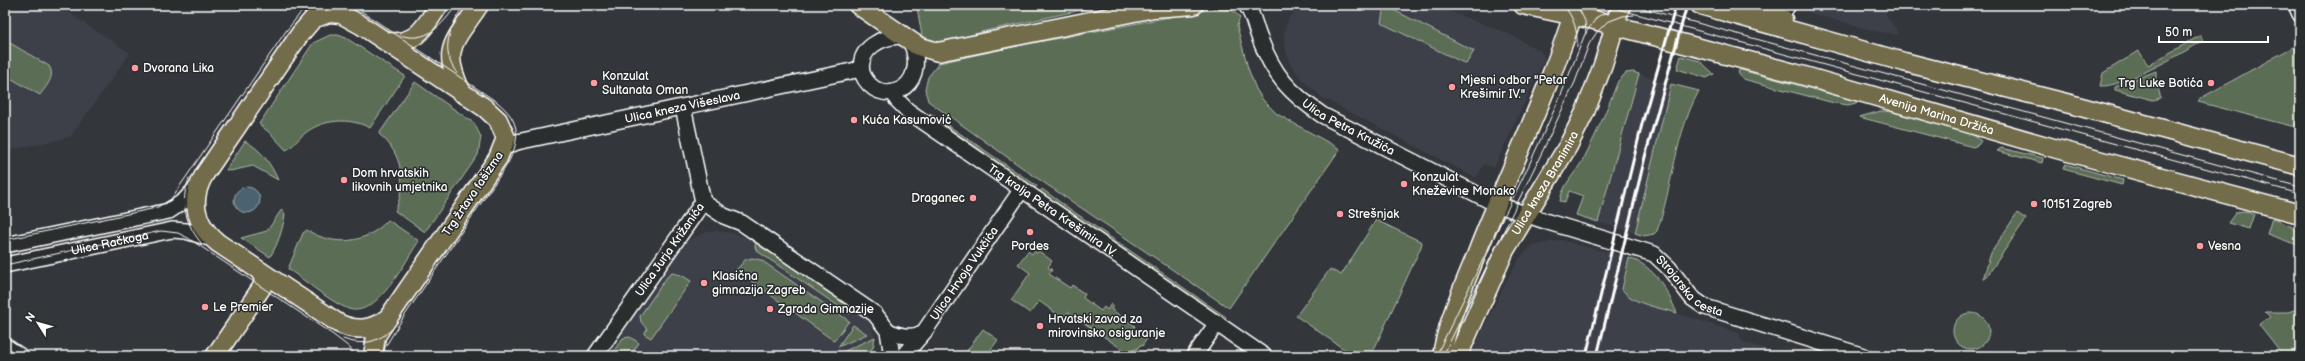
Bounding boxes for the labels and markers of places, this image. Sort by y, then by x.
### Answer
place label: Dvorana Lika [143,61,214,76]
marker: Dvorana Lika [130,63,140,73]
place label: Konzulat Sultanata Oman [602,69,689,98]
place label: Mjesni odbor "Petar Krešimir IV." [1460,73,1568,102]
place label: Trg Luke Botića [2118,76,2203,91]
marker: Konzulat Sultanata Oman [589,78,599,88]
marker: Trg Luke Botića [2206,78,2216,88]
marker: Mjesni odbor "Petar Krešimir IV." [1447,82,1457,92]
place label: Kuća Kasumović [862,113,952,128]
marker: Kuća Kasumović [849,115,859,125]
place label: Dom hrvatskih likovnih umjetnika [352,166,448,195]
place label: Konzulat Kneževine Monako [1412,170,1516,199]
marker: Dom hrvatskih likovnih umjetnika [339,175,349,185]
marker: Konzulat Kneževine Monako [1399,179,1409,189]
place label: Draganec [911,191,965,206]
marker: Draganec [968,193,978,203]
place label: 10151 Zagreb [2042,197,2112,212]
marker: 10151 Zagreb [2029,199,2039,209]
place label: Strešnjak [1348,207,1399,222]
marker: Strešnjak [1335,209,1345,219]
marker: Pordes [1025,227,1035,237]
place label: Pordes [1011,239,1049,254]
place label: Vesna [2208,239,2241,254]
marker: Vesna [2195,241,2205,251]
place label: Klasična gimnazija Zagreb [712,269,806,298]
marker: Klasična gimnazija Zagreb [699,278,709,288]
place label: Le Premier [213,300,274,315]
marker: Le Premier [200,302,210,312]
place label: Zgrada Gimnazije [777,302,874,317]
marker: Zgrada Gimnazije [765,304,775,314]
place label: Hrvatski zavod za mirovinsko osiguranje [1048,312,1165,341]
marker: Hrvatski zavod za mirovinsko osiguranje [1035,321,1045,331]

